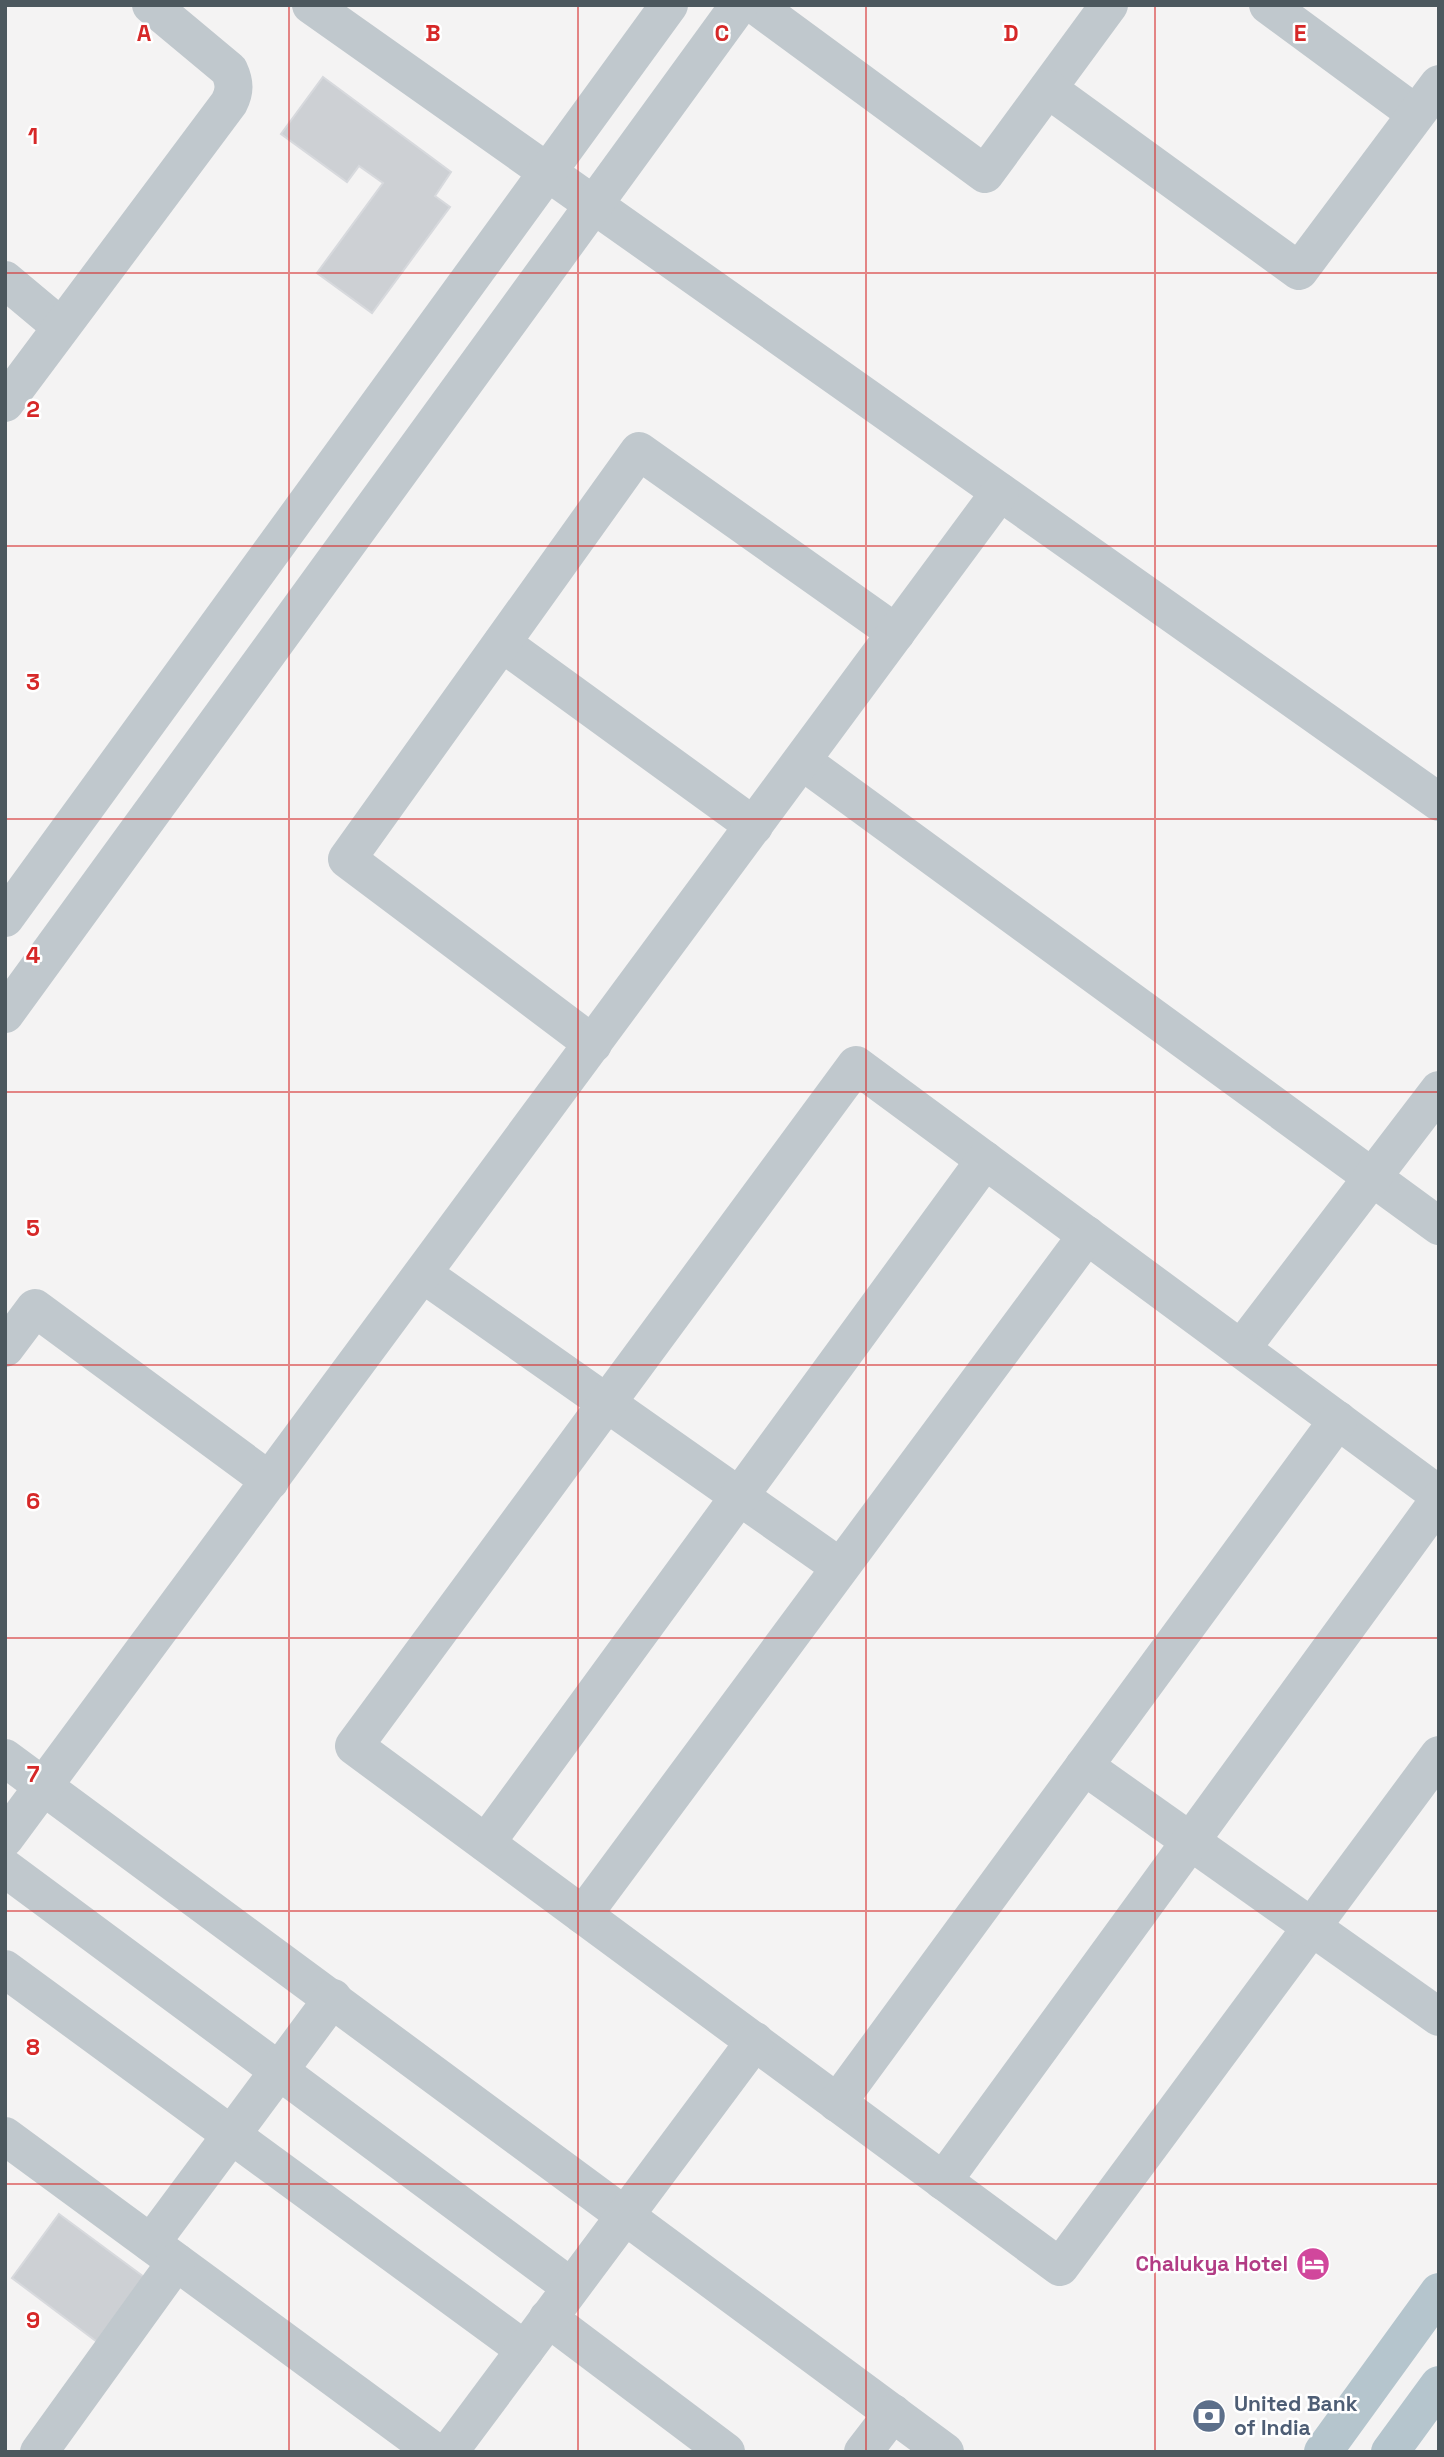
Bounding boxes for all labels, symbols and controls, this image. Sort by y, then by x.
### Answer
text: A [137,18,152,48]
text: B [425,18,441,48]
text: C [715,18,729,48]
text: D [1003,18,1019,48]
text: E [1294,18,1306,48]
text: 1 [28,121,38,151]
text: 2 [26,394,40,424]
text: 3 [26,667,40,697]
text: 4 [26,940,41,970]
text: 5 [26,1213,40,1243]
text: 6 [26,1486,40,1516]
text: 7 [27,1759,40,1789]
text: 8 [26,2032,40,2062]
hotel icon: Chalukya Hotel [1294,2245,1332,2283]
place label: Chalukya Hotel [1135,2250,1288,2277]
text: 9 [26,2305,40,2335]
place label: United Bank of India [1234,2390,1358,2441]
bank icon: United Bank of India [1190,2397,1228,2435]

